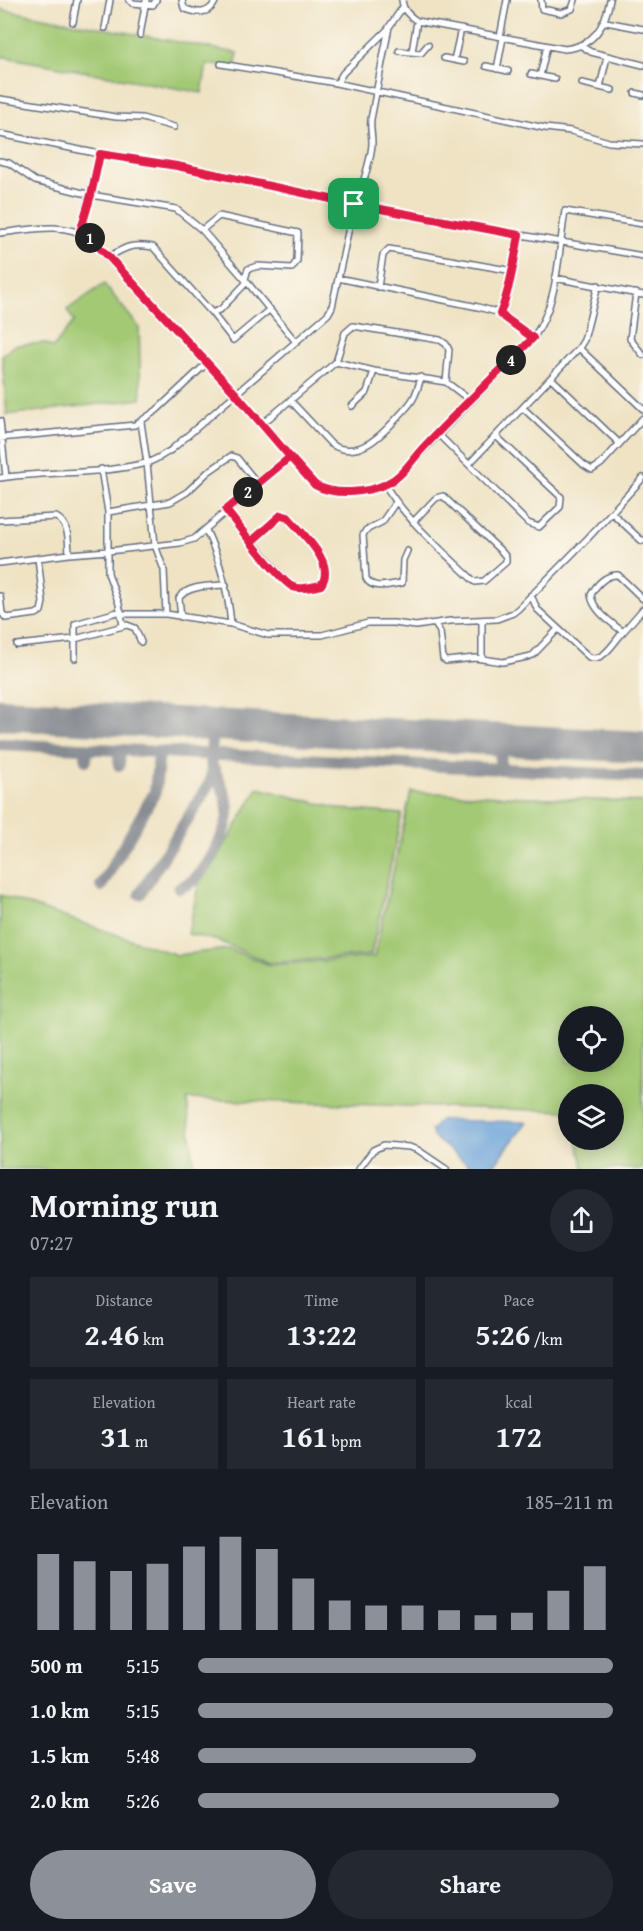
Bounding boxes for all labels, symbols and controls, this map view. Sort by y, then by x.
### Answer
pin [328,178,379,229]
icon: arrive [337,187,370,220]
pin: 1 [75,223,105,253]
text: 1 [86,226,94,250]
pin: 4 [496,345,526,375]
text: 4 [507,348,515,372]
pin: 2 [233,477,263,507]
text: 2 [244,480,252,504]
map controls [558,1006,624,1150]
button: locate [558,1006,624,1072]
button: layers [558,1084,624,1150]
text: Morning run [30,1181,219,1229]
button: share [550,1189,613,1252]
text: 07:27 [30,1228,73,1257]
text: Distance [95,1288,153,1312]
text: Time [304,1288,339,1312]
text: Pace [503,1288,534,1312]
text: 2.46 [84,1312,139,1356]
text: 13:22 [286,1312,357,1356]
text: 5:26 [475,1312,530,1356]
text: km [139,1327,164,1351]
text: /km [530,1327,563,1351]
text: Elevation [93,1390,155,1414]
text: Heart rate [287,1390,356,1414]
text: kcal [505,1390,532,1414]
text: 31 [100,1414,131,1458]
text: 161 [281,1414,328,1458]
text: 172 [496,1414,542,1458]
text: m [131,1429,148,1453]
text: bpm [328,1429,362,1453]
text: Elevation [30,1487,108,1516]
text: 185–211 m [525,1487,613,1516]
text: 500 m [30,1651,83,1680]
text: 5:15 [126,1651,160,1680]
text: 1.0 km [30,1696,89,1725]
text: 5:15 [126,1696,160,1725]
text: 1.5 km [30,1741,89,1770]
text: 5:48 [126,1741,160,1770]
text: 2.0 km [30,1786,89,1815]
text: 5:26 [126,1786,160,1815]
button: Save [30,1850,316,1919]
button: Share [328,1850,613,1919]

